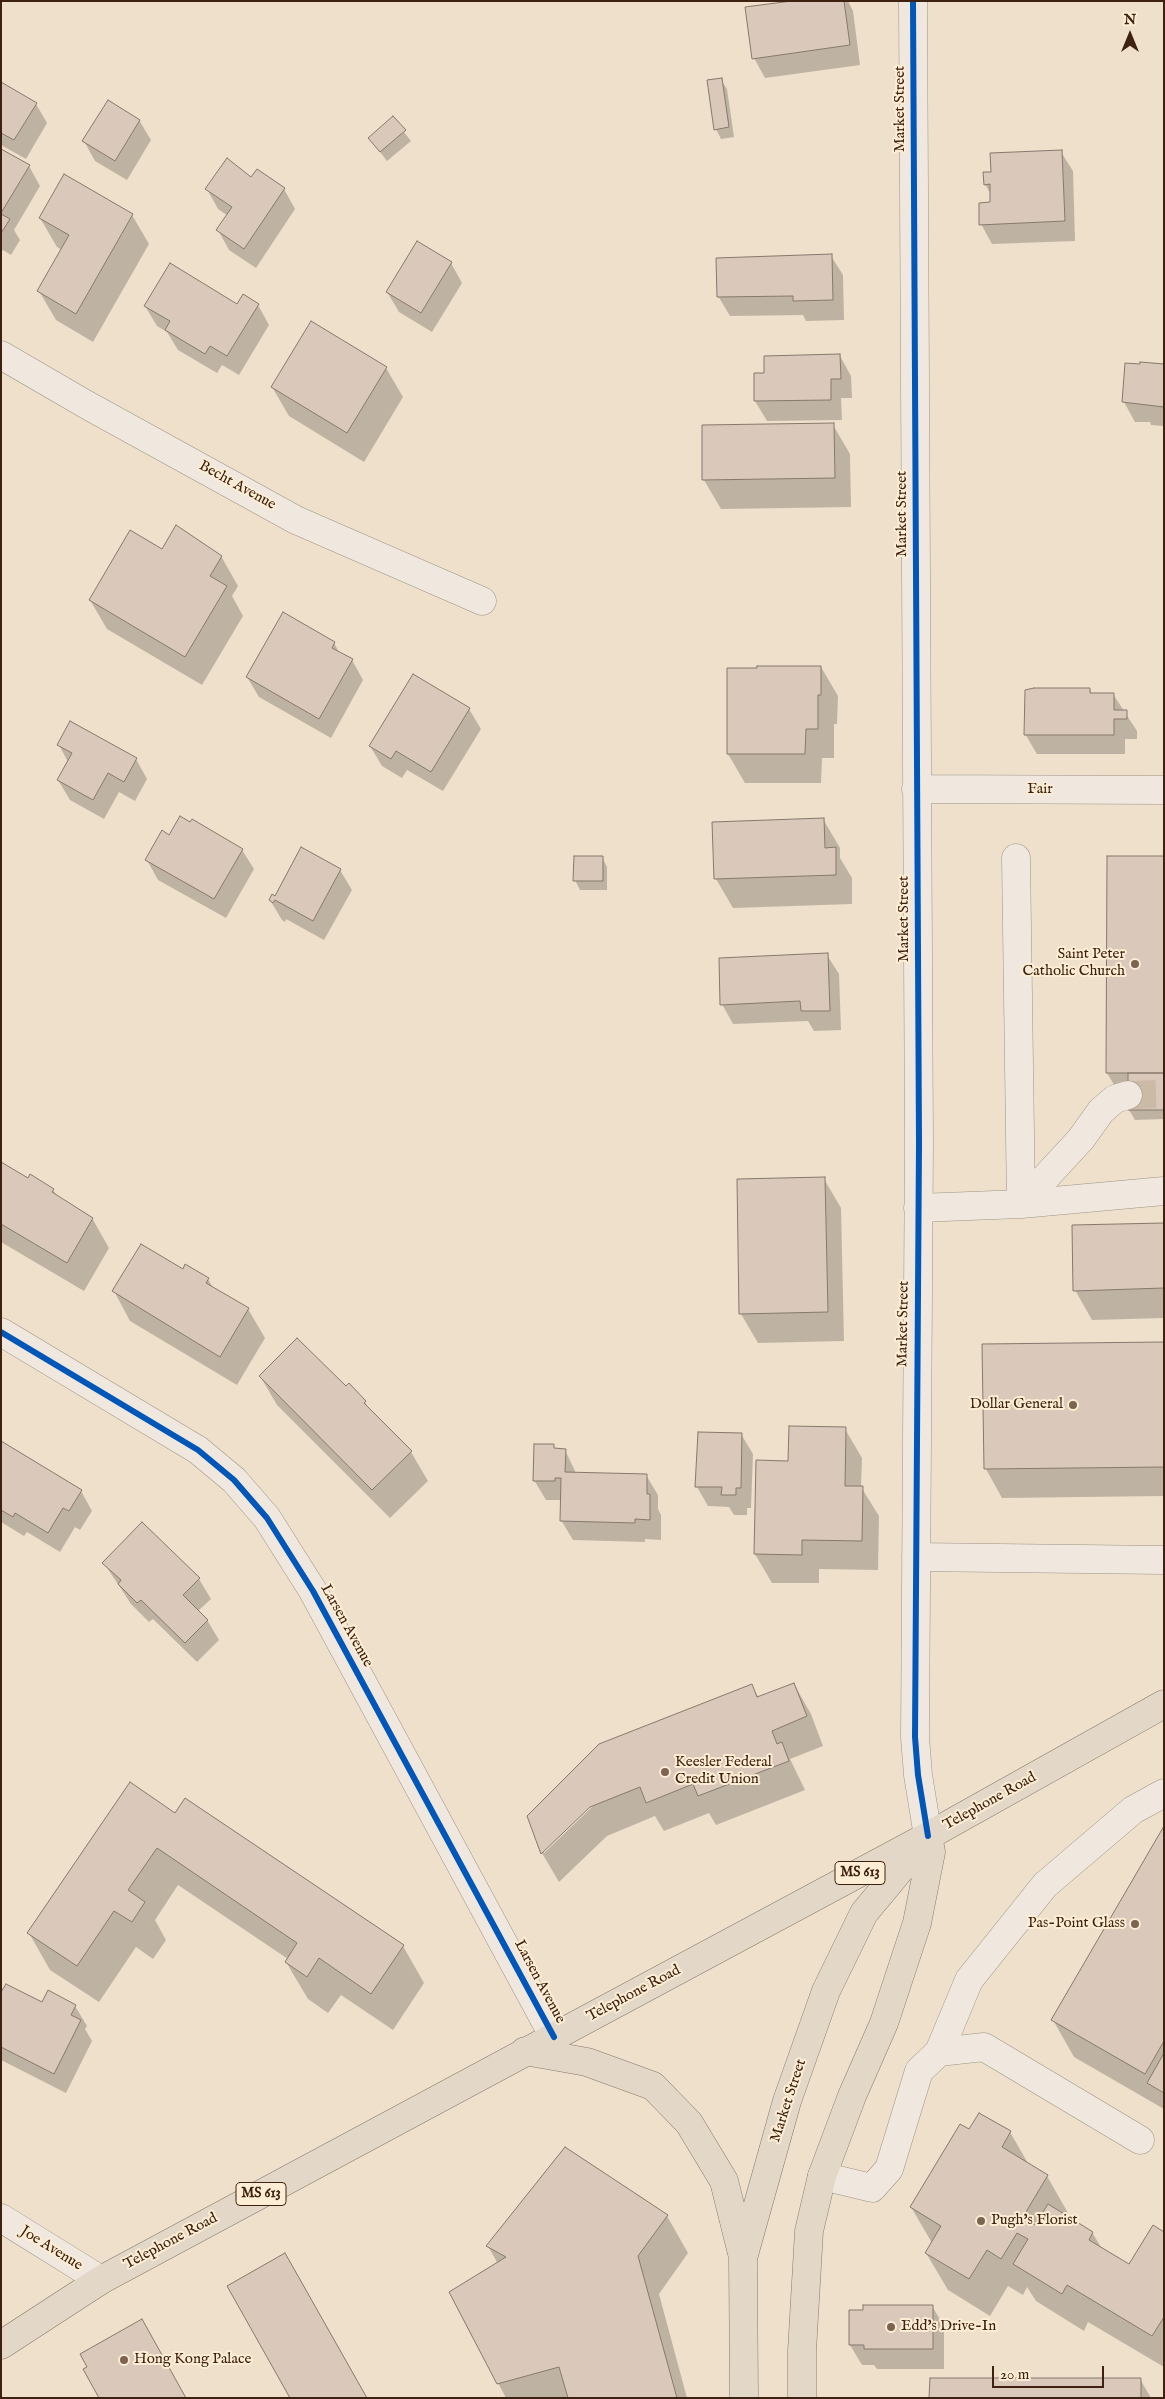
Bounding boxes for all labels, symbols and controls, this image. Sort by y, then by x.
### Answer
north arrow [1105,10,1155,60]
text: N [1124,11,1136,29]
street label: Market Street [892,66,910,152]
street label: Becht Avenue [195,457,279,515]
street label: Market Street [894,471,912,557]
street label: Fair [1027,781,1053,799]
street label: Market Street [896,876,914,962]
place label: Saint Peter Catholic Church [1023,946,1125,981]
marker: Saint Peter Catholic Church [1129,958,1141,970]
street label: Market Street [894,1281,914,1367]
place label: Dollar General [970,1396,1063,1414]
marker: Dollar General [1067,1399,1079,1411]
street label: Larsen Avenue [316,1581,376,1671]
place label: Keesler Federal Credit Union [675,1754,772,1789]
marker: Keesler Federal Credit Union [659,1766,671,1778]
street label: Telephone Road [940,1769,1040,1835]
road number: MS 613 [835,1862,885,1885]
place label: Pas-Point Glass [1028,1915,1125,1933]
marker: Pas-Point Glass [1129,1918,1141,1930]
street label: Larsen Avenue [509,1937,569,2027]
street label: Telephone Road [584,1962,684,2026]
street label: Market Street [767,2057,811,2145]
road number: MS 613 [236,2182,286,2206]
street label: Telephone Road [121,2210,221,2274]
place label: Pugh's Florist [991,2212,1078,2230]
marker: Pugh's Florist [975,2215,987,2227]
street label: Joe Avenue [17,2223,85,2275]
place label: Edd's Drive-In [901,2318,996,2336]
marker: Edd's Drive-In [885,2321,897,2333]
place label: Hong Kong Palace [134,2351,251,2369]
marker: Hong Kong Palace [118,2354,130,2366]
scale bar [995,2356,1108,2388]
text: 20 m [1000,2365,1029,2384]

